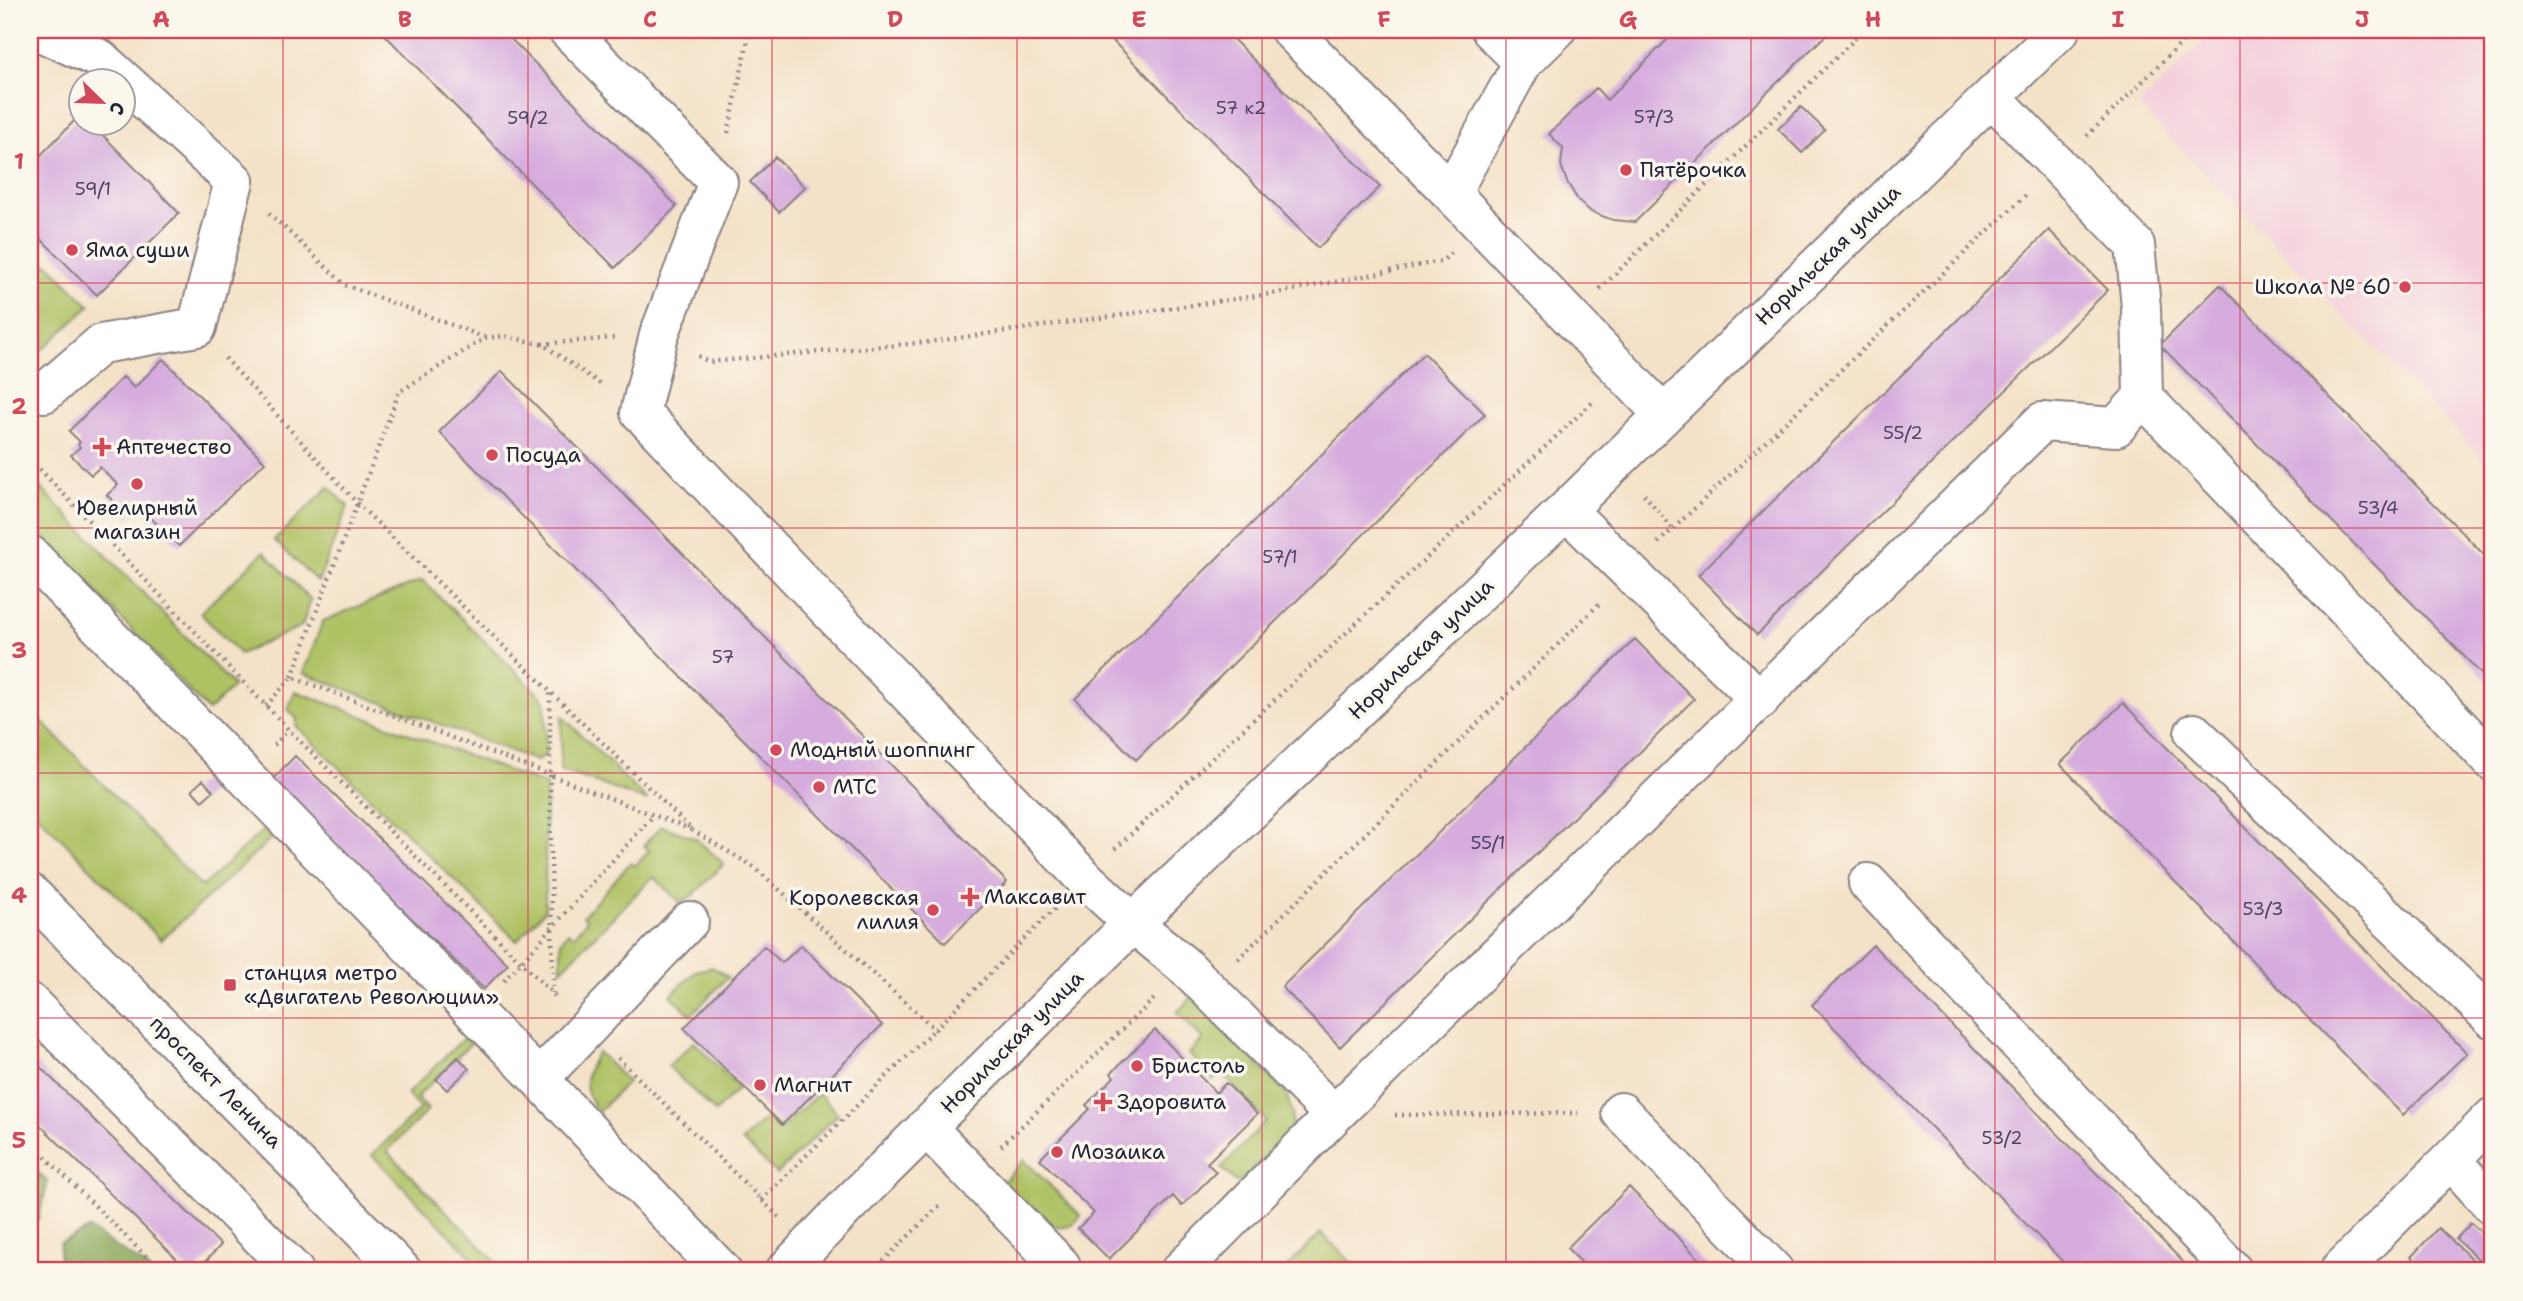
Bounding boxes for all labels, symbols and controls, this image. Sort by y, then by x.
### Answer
text: A [152,4,170,34]
text: B [398,4,412,34]
text: C [643,4,657,34]
text: D [887,4,903,34]
text: E [1131,4,1147,34]
text: F [1377,4,1391,34]
text: G [1619,4,1638,34]
text: H [1865,4,1881,34]
text: I [2112,4,2125,34]
text: J [2355,4,2369,34]
north arrow [66,66,136,136]
house number: 57 к2 [1216,96,1266,120]
text: С [103,98,131,119]
house number: 57/3 [1634,105,1674,129]
house number: 59/2 [507,106,549,130]
text: 1 [14,146,24,176]
place label: Пятёрочка [1640,156,1746,184]
marker: Пятёрочка [1618,162,1634,178]
house number: 59/1 [75,177,111,201]
street label: Норильская улица [1749,178,1907,332]
place label: Яма суши [86,236,190,264]
marker: Яма суши [64,242,80,258]
place label: Школа № 60 [2254,273,2391,301]
marker: Школа № 60 [2397,279,2413,295]
text: 2 [11,391,27,421]
house number: 55/2 [1883,421,1923,445]
place label: Аптечество [116,433,232,461]
marker: Аптечество [94,439,110,455]
place label: Посуда [506,441,581,469]
marker: Посуда [484,447,500,463]
marker: Ювелирный магазин [129,476,145,492]
place label: Ювелирный магазин [76,494,198,546]
house number: 53/4 [2358,496,2398,520]
house number: 57/1 [1262,545,1298,569]
street label: Норильская улица [1342,572,1500,726]
text: 3 [11,635,27,665]
house number: 57 [712,645,734,669]
place label: Модный шоппинг [790,736,976,764]
marker: Модный шоппинг [768,742,784,758]
place label: МТС [833,773,877,801]
marker: МТС [811,779,827,795]
house number: 55/1 [1470,831,1506,855]
text: 4 [11,880,27,910]
place label: Максавит [984,883,1086,911]
place label: Королевская лилия [789,884,919,936]
marker: Максавит [962,889,978,905]
house number: 53/3 [2242,897,2284,921]
marker: Королевская лилия [925,902,941,918]
place label: станция метро «Двигатель Революции» [244,959,499,1011]
street label: Норильская улица [934,964,1090,1120]
marker: станция метро «Двигатель Революции» [222,977,238,993]
street label: проспект Ленина [144,1010,288,1154]
place label: Бристоль [1151,1052,1245,1080]
marker: Бристоль [1129,1058,1145,1074]
place label: Магнит [774,1071,853,1099]
marker: Магнит [752,1077,768,1093]
place label: Здоровита [1117,1088,1226,1116]
marker: Здоровита [1095,1094,1111,1110]
text: 5 [12,1125,26,1155]
house number: 53/2 [1981,1126,2023,1150]
place label: Мозаика [1071,1138,1165,1166]
marker: Мозаика [1049,1144,1065,1160]

